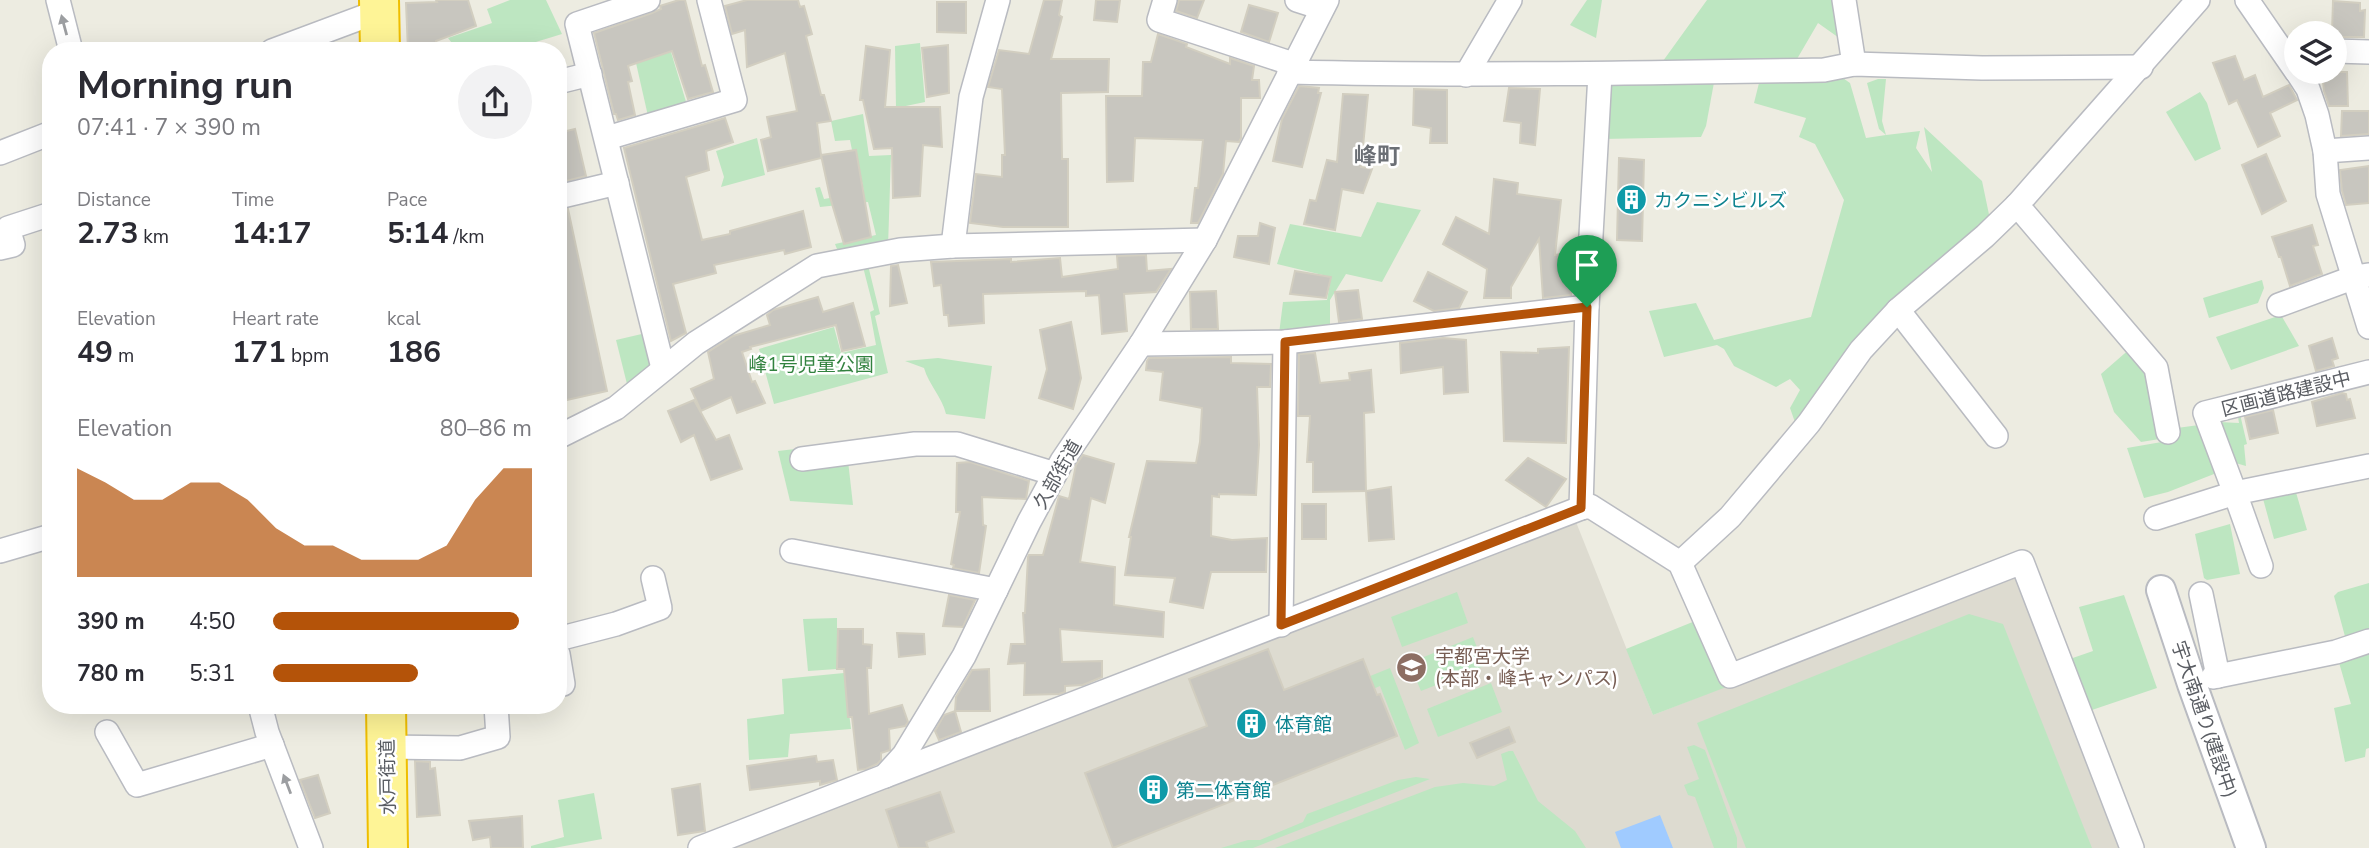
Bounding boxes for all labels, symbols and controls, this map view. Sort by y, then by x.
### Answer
one-way arrow [58,14,69,36]
map controls [2284,21,2347,84]
button: layers [2284,21,2347,84]
text: Morning run [77,60,293,111]
button: share [458,65,532,139]
text: 07:41 · 7 × 390 m [77,112,261,143]
district label: 峰町 [1354,141,1400,172]
building icon: カクニシビルズ [1614,183,1648,217]
text: Distance [77,187,151,213]
text: Time [232,187,274,213]
text: Pace [387,187,427,213]
place label: カクニシビルズ [1654,188,1787,214]
text: 2.73 [77,213,138,254]
text: 14:17 [232,213,311,254]
text: 5:14 [387,213,448,254]
text: km [138,224,169,250]
text: /km [448,224,484,250]
pin [1557,235,1617,307]
icon: arrive [1568,246,1606,284]
text: Elevation [77,306,156,332]
text: Heart rate [232,306,319,332]
text: kcal [387,306,421,332]
text: 49 [77,332,113,373]
text: 171 [232,332,286,373]
text: 186 [387,332,441,373]
text: m [113,343,134,369]
text: bpm [286,343,329,369]
park label: 峰1号児童公園 [748,352,874,378]
street label: 区画道路建設中 [2219,365,2354,423]
text: Elevation [77,413,172,444]
text: 80–86 m [440,413,532,444]
street label: 久部街道 [1028,435,1088,514]
text: 390 m [77,606,145,637]
text: 4:50 [189,606,236,637]
street label: 宇大南通り(建設中) [2165,638,2243,801]
place label: 宇都宮大学 (本部・峰キャンパス) [1435,644,1618,692]
school or university icon: 宇都宮大学 (本部・峰キャンパス) [1395,650,1429,684]
text: 780 m [77,658,145,689]
text: 5:31 [189,658,236,689]
building icon: 体育館 [1235,707,1269,741]
place label: 体育館 [1275,712,1332,738]
street label: 水戸街道 [374,739,402,815]
building icon: 第二体育館 [1136,773,1170,807]
one-way arrow [281,774,292,795]
place label: 第二体育館 [1176,778,1271,804]

